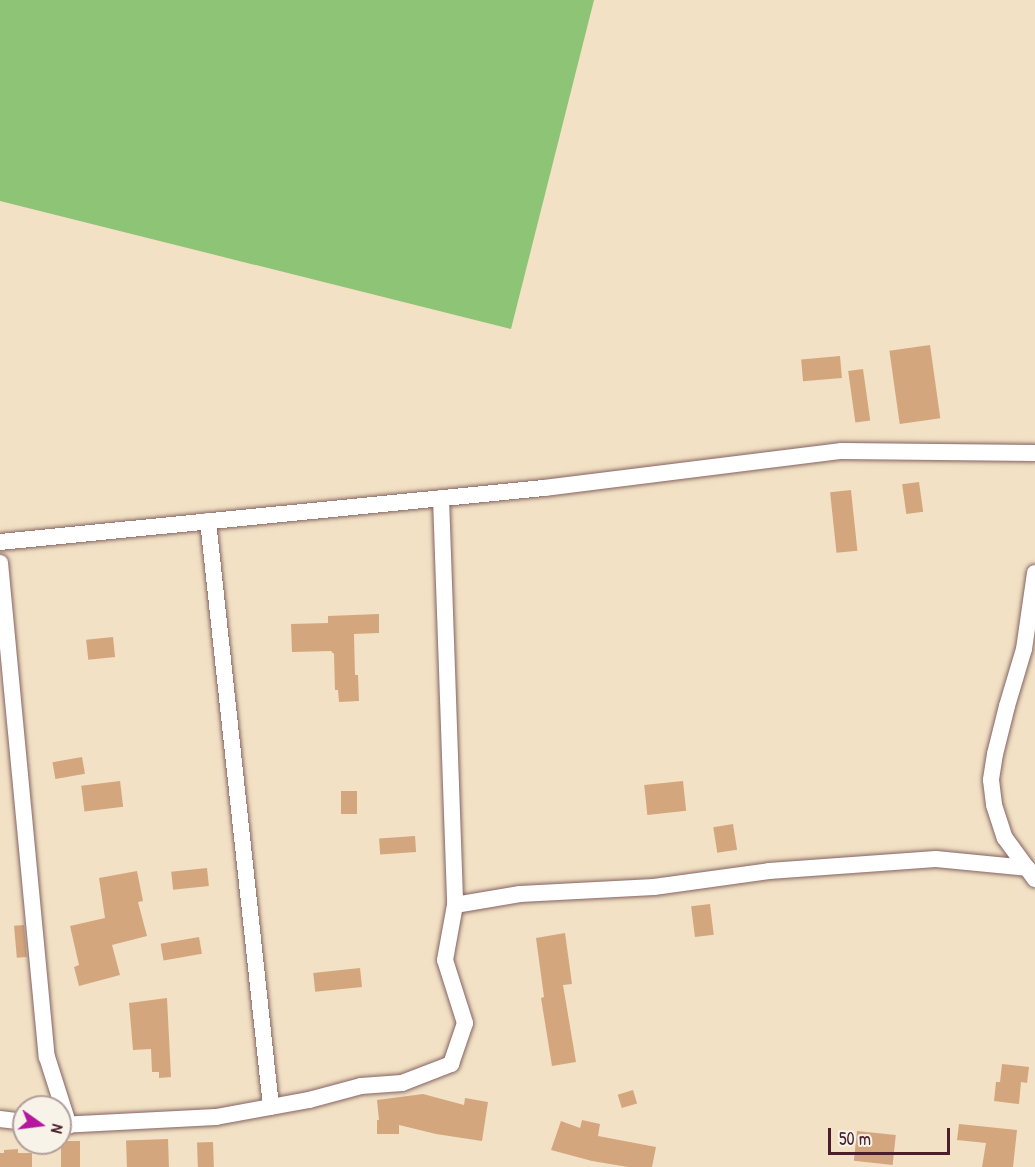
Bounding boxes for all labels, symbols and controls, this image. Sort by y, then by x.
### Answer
north arrow [12,1095,72,1155]
scale bar [831,1116,952,1154]
text: N [46,1122,69,1136]
text: 50 m [839,1126,871,1151]

